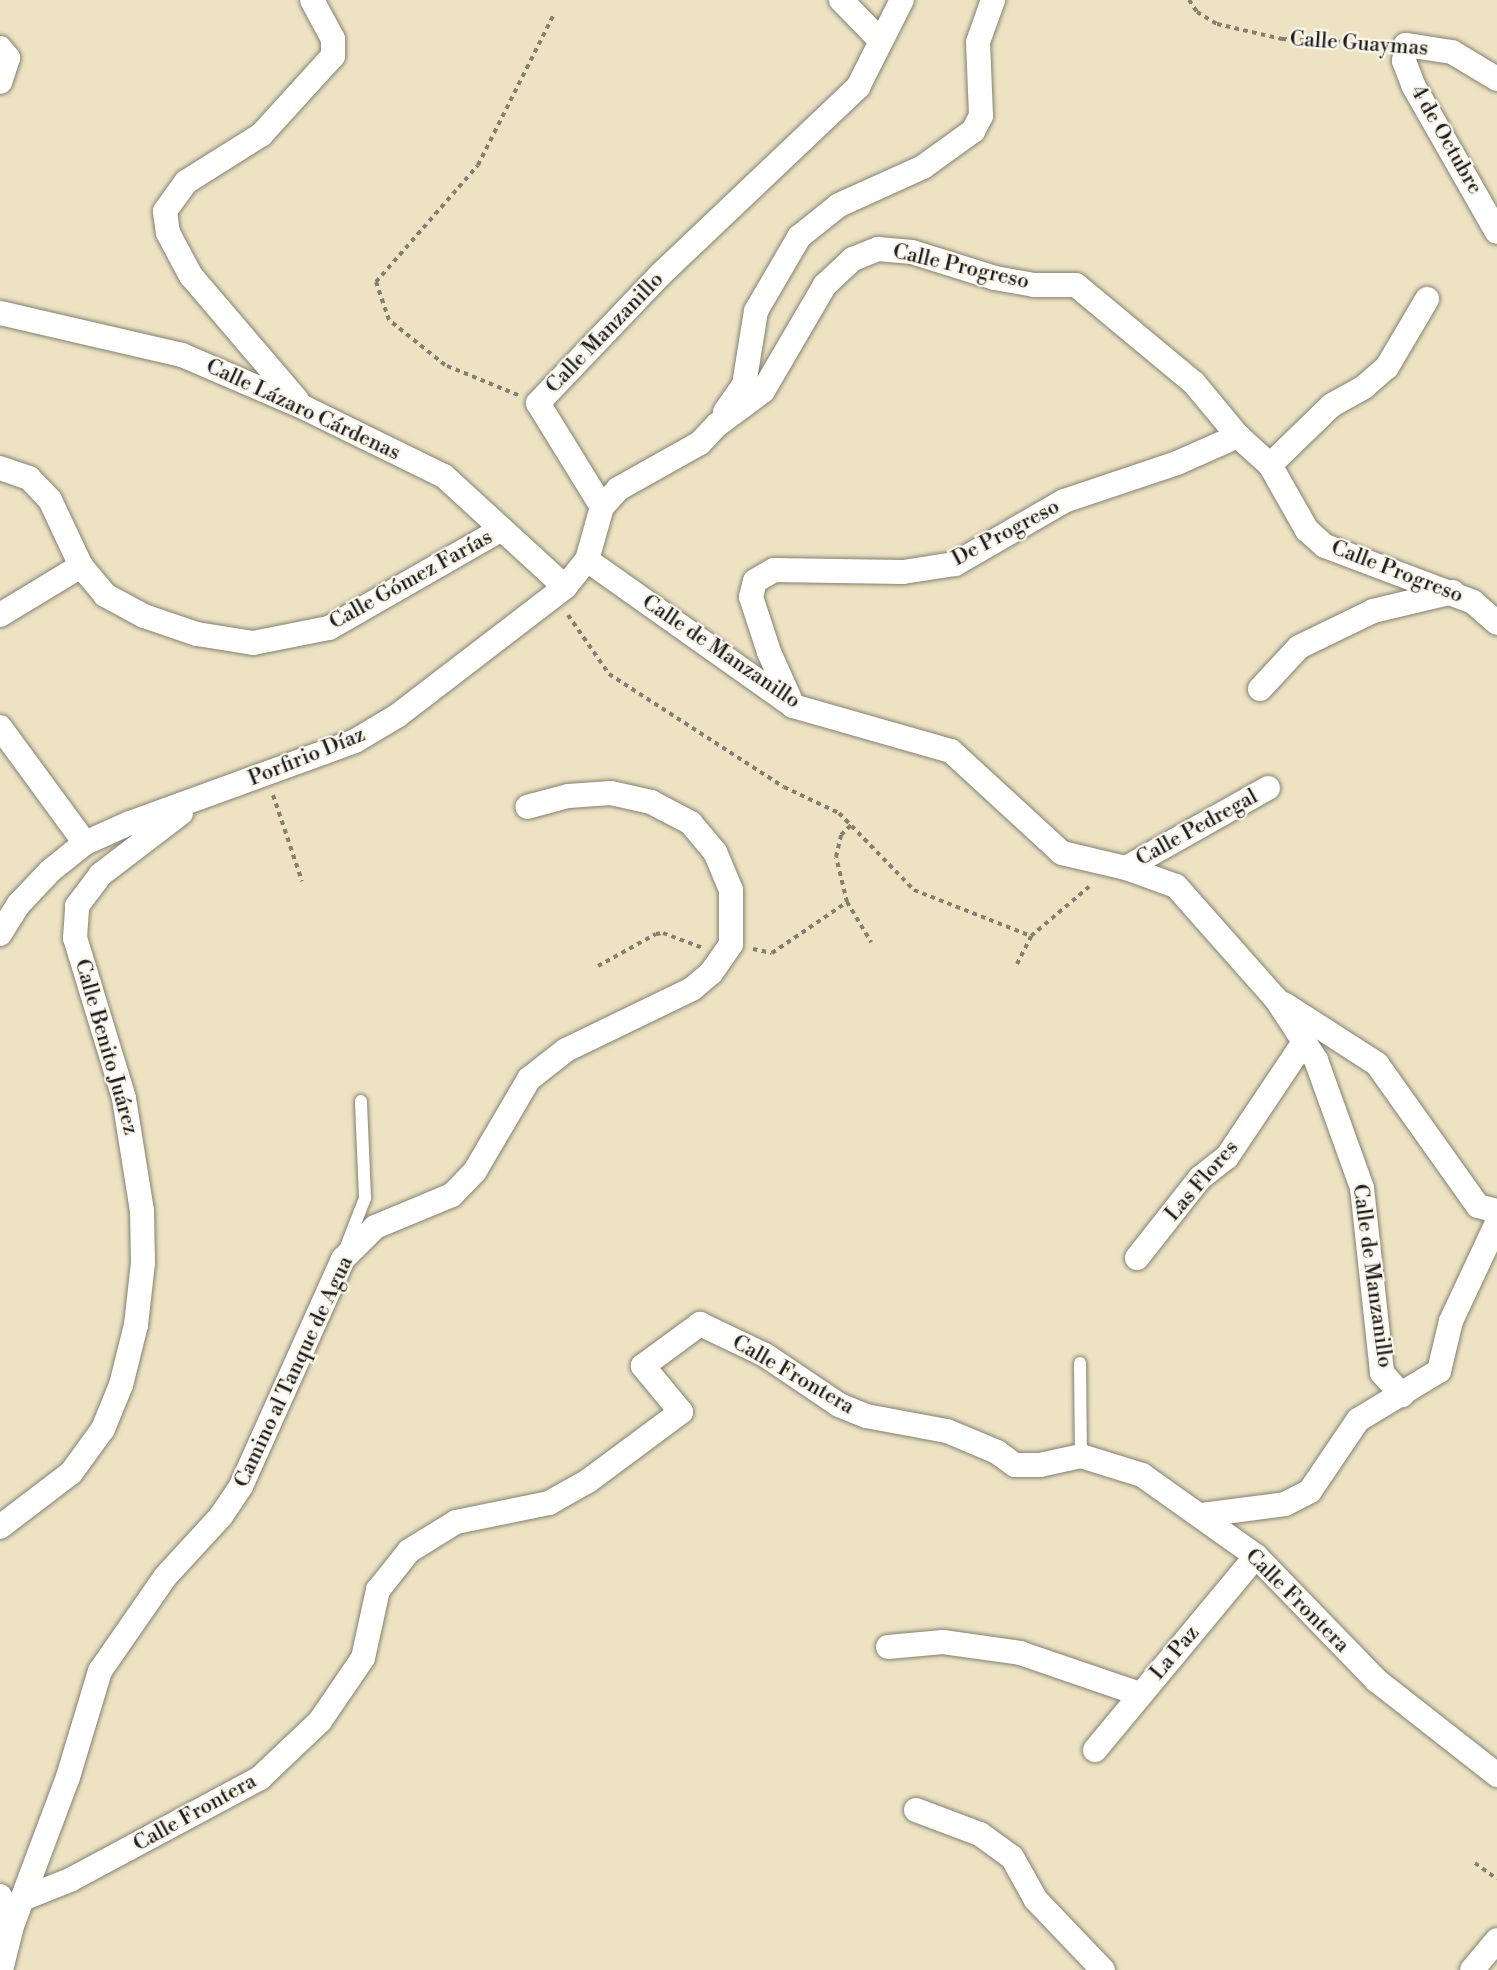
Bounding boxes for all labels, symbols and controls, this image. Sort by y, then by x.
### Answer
street label: Calle Guaymas [1289,27,1429,61]
street label: 4 de Octubre [1405,81,1487,199]
street label: Calle Progreso [890,239,1032,295]
street label: Calle Manzanillo [541,267,669,399]
street label: Calle Lázaro Cárdenas [202,354,404,466]
street label: De Progreso [948,494,1064,572]
street label: Calle Gómez Farías [325,525,497,635]
street label: Calle Progreso [1327,535,1467,609]
street label: Calle de Manzanillo [637,590,805,714]
street label: Porfirio Díaz [245,722,369,792]
street label: Calle Pedregal [1132,784,1262,872]
street label: Calle Benito Juárez [69,956,143,1138]
street label: Las Flores [1160,1136,1244,1226]
street label: Calle de Manzanillo [1347,1182,1397,1370]
street label: Camino al Tanque de Agua [229,1252,359,1492]
street label: Calle Frontera [728,1330,858,1420]
street label: Calle Frontera [1240,1544,1354,1658]
street label: La Paz [1145,1621,1205,1685]
street label: Calle Frontera [129,1769,261,1857]

